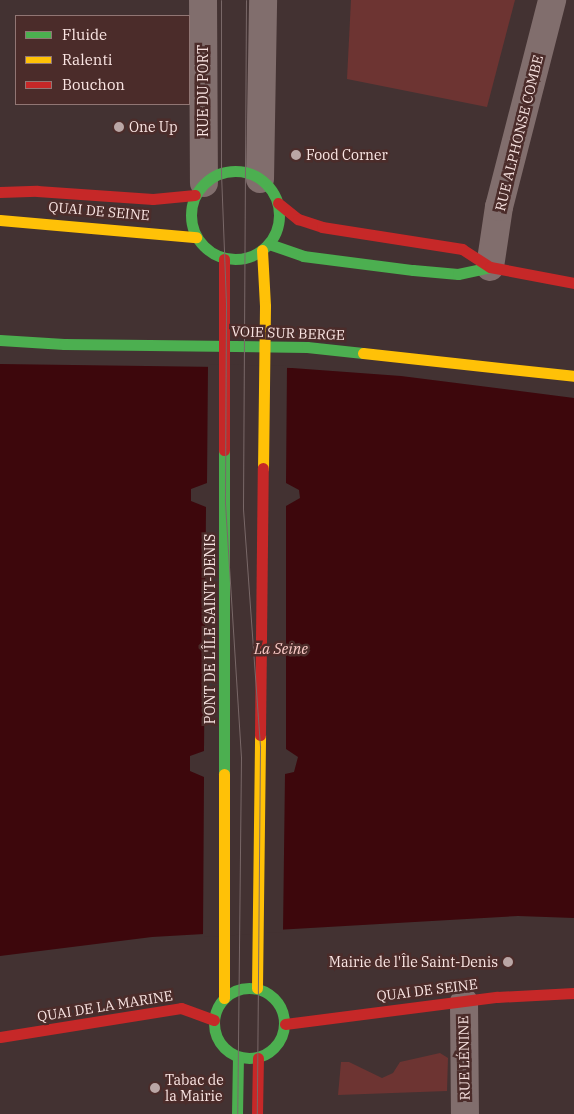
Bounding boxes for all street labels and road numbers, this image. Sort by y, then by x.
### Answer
street label: RUE DU PORT [195,45,211,137]
street label: RUE ALPHONSE COMBE [491,53,547,213]
street label: QUAI DE SEINE [48,198,150,224]
street label: VOIE SUR BERGE [231,323,345,343]
street label: PONT DE L'ÎLE SAINT-DENIS [202,534,218,724]
street label: QUAI DE SEINE [376,975,478,1005]
street label: QUAI DE LA MARINE [36,987,174,1025]
street label: RUE LÉNINE [455,1016,473,1100]

